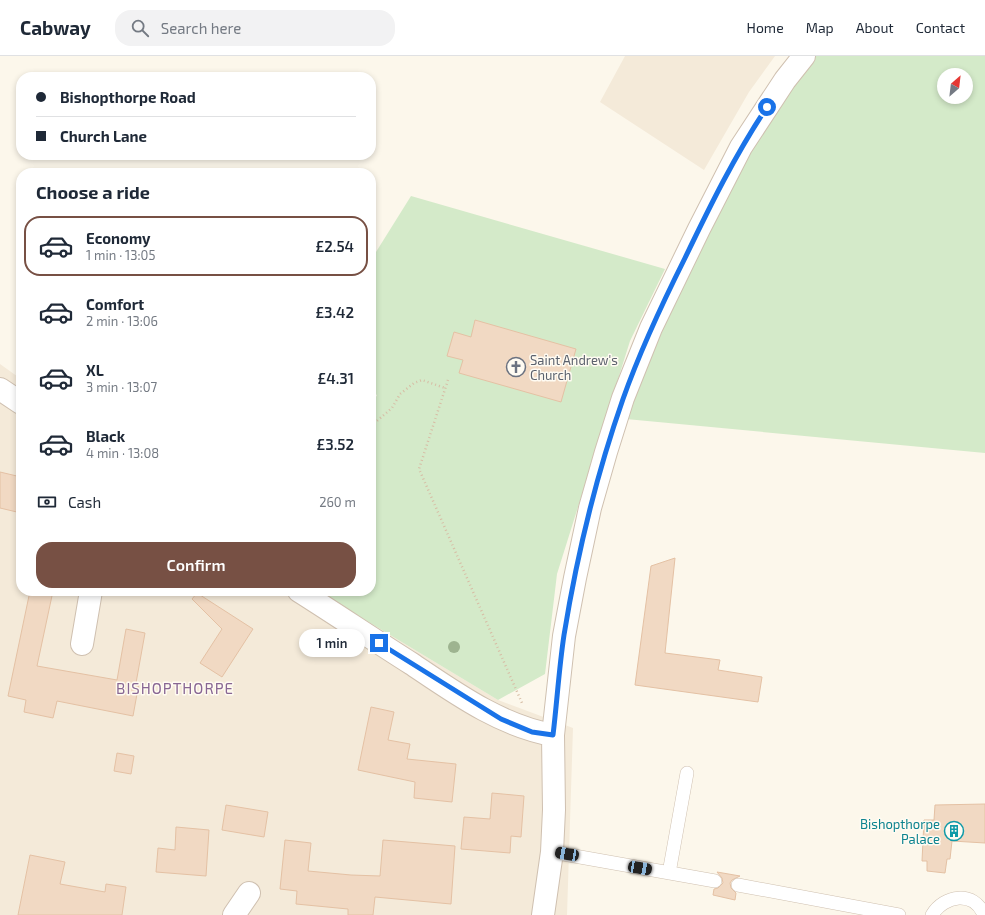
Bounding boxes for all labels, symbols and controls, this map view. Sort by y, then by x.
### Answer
search box [115,10,395,46]
text: Cabway [20,16,91,39]
icon: search [129,17,151,39]
text: Search here [161,19,241,37]
text: Home [747,19,784,36]
text: Map [806,19,834,36]
text: About [856,19,894,36]
text: Contact [916,19,965,36]
north arrow [937,68,973,104]
map controls [937,68,973,104]
text: Bishopthorpe Road [60,88,196,106]
route start [758,98,776,116]
text: Church Lane [60,127,147,145]
text: Choose a ride [36,181,150,203]
icon: car [38,228,74,264]
text: Economy [86,229,151,247]
text: £2.54 [316,237,354,255]
text: 1 min · 13:05 [86,247,155,263]
icon: car [38,294,74,330]
text: Comfort [86,295,144,313]
text: £3.42 [315,303,354,321]
text: 2 min · 13:06 [86,313,158,329]
place label: Saint Andrew's Church [530,352,618,383]
church icon: Saint Andrew's Church [505,356,527,378]
icon: car [38,360,74,396]
text: XL [86,361,104,379]
text: £4.31 [318,369,354,387]
text: 3 min · 13:07 [86,379,157,395]
icon: car [38,426,74,462]
text: Black [86,427,125,445]
text: £3.52 [317,435,354,453]
text: 4 min · 13:08 [86,445,159,461]
icon: cash [36,491,58,513]
text: Cash [68,493,101,511]
text: 260 m [319,494,356,510]
button: Confirm [36,542,356,588]
callout: 1 min [299,629,365,657]
route end [370,634,388,652]
text: 1 min [317,635,347,651]
district label: BISHOPTHORPE [116,679,234,697]
place label: Bishopthorpe Palace [860,816,940,847]
building icon: Bishopthorpe Palace [943,820,965,842]
car [554,846,580,862]
car [627,860,653,876]

